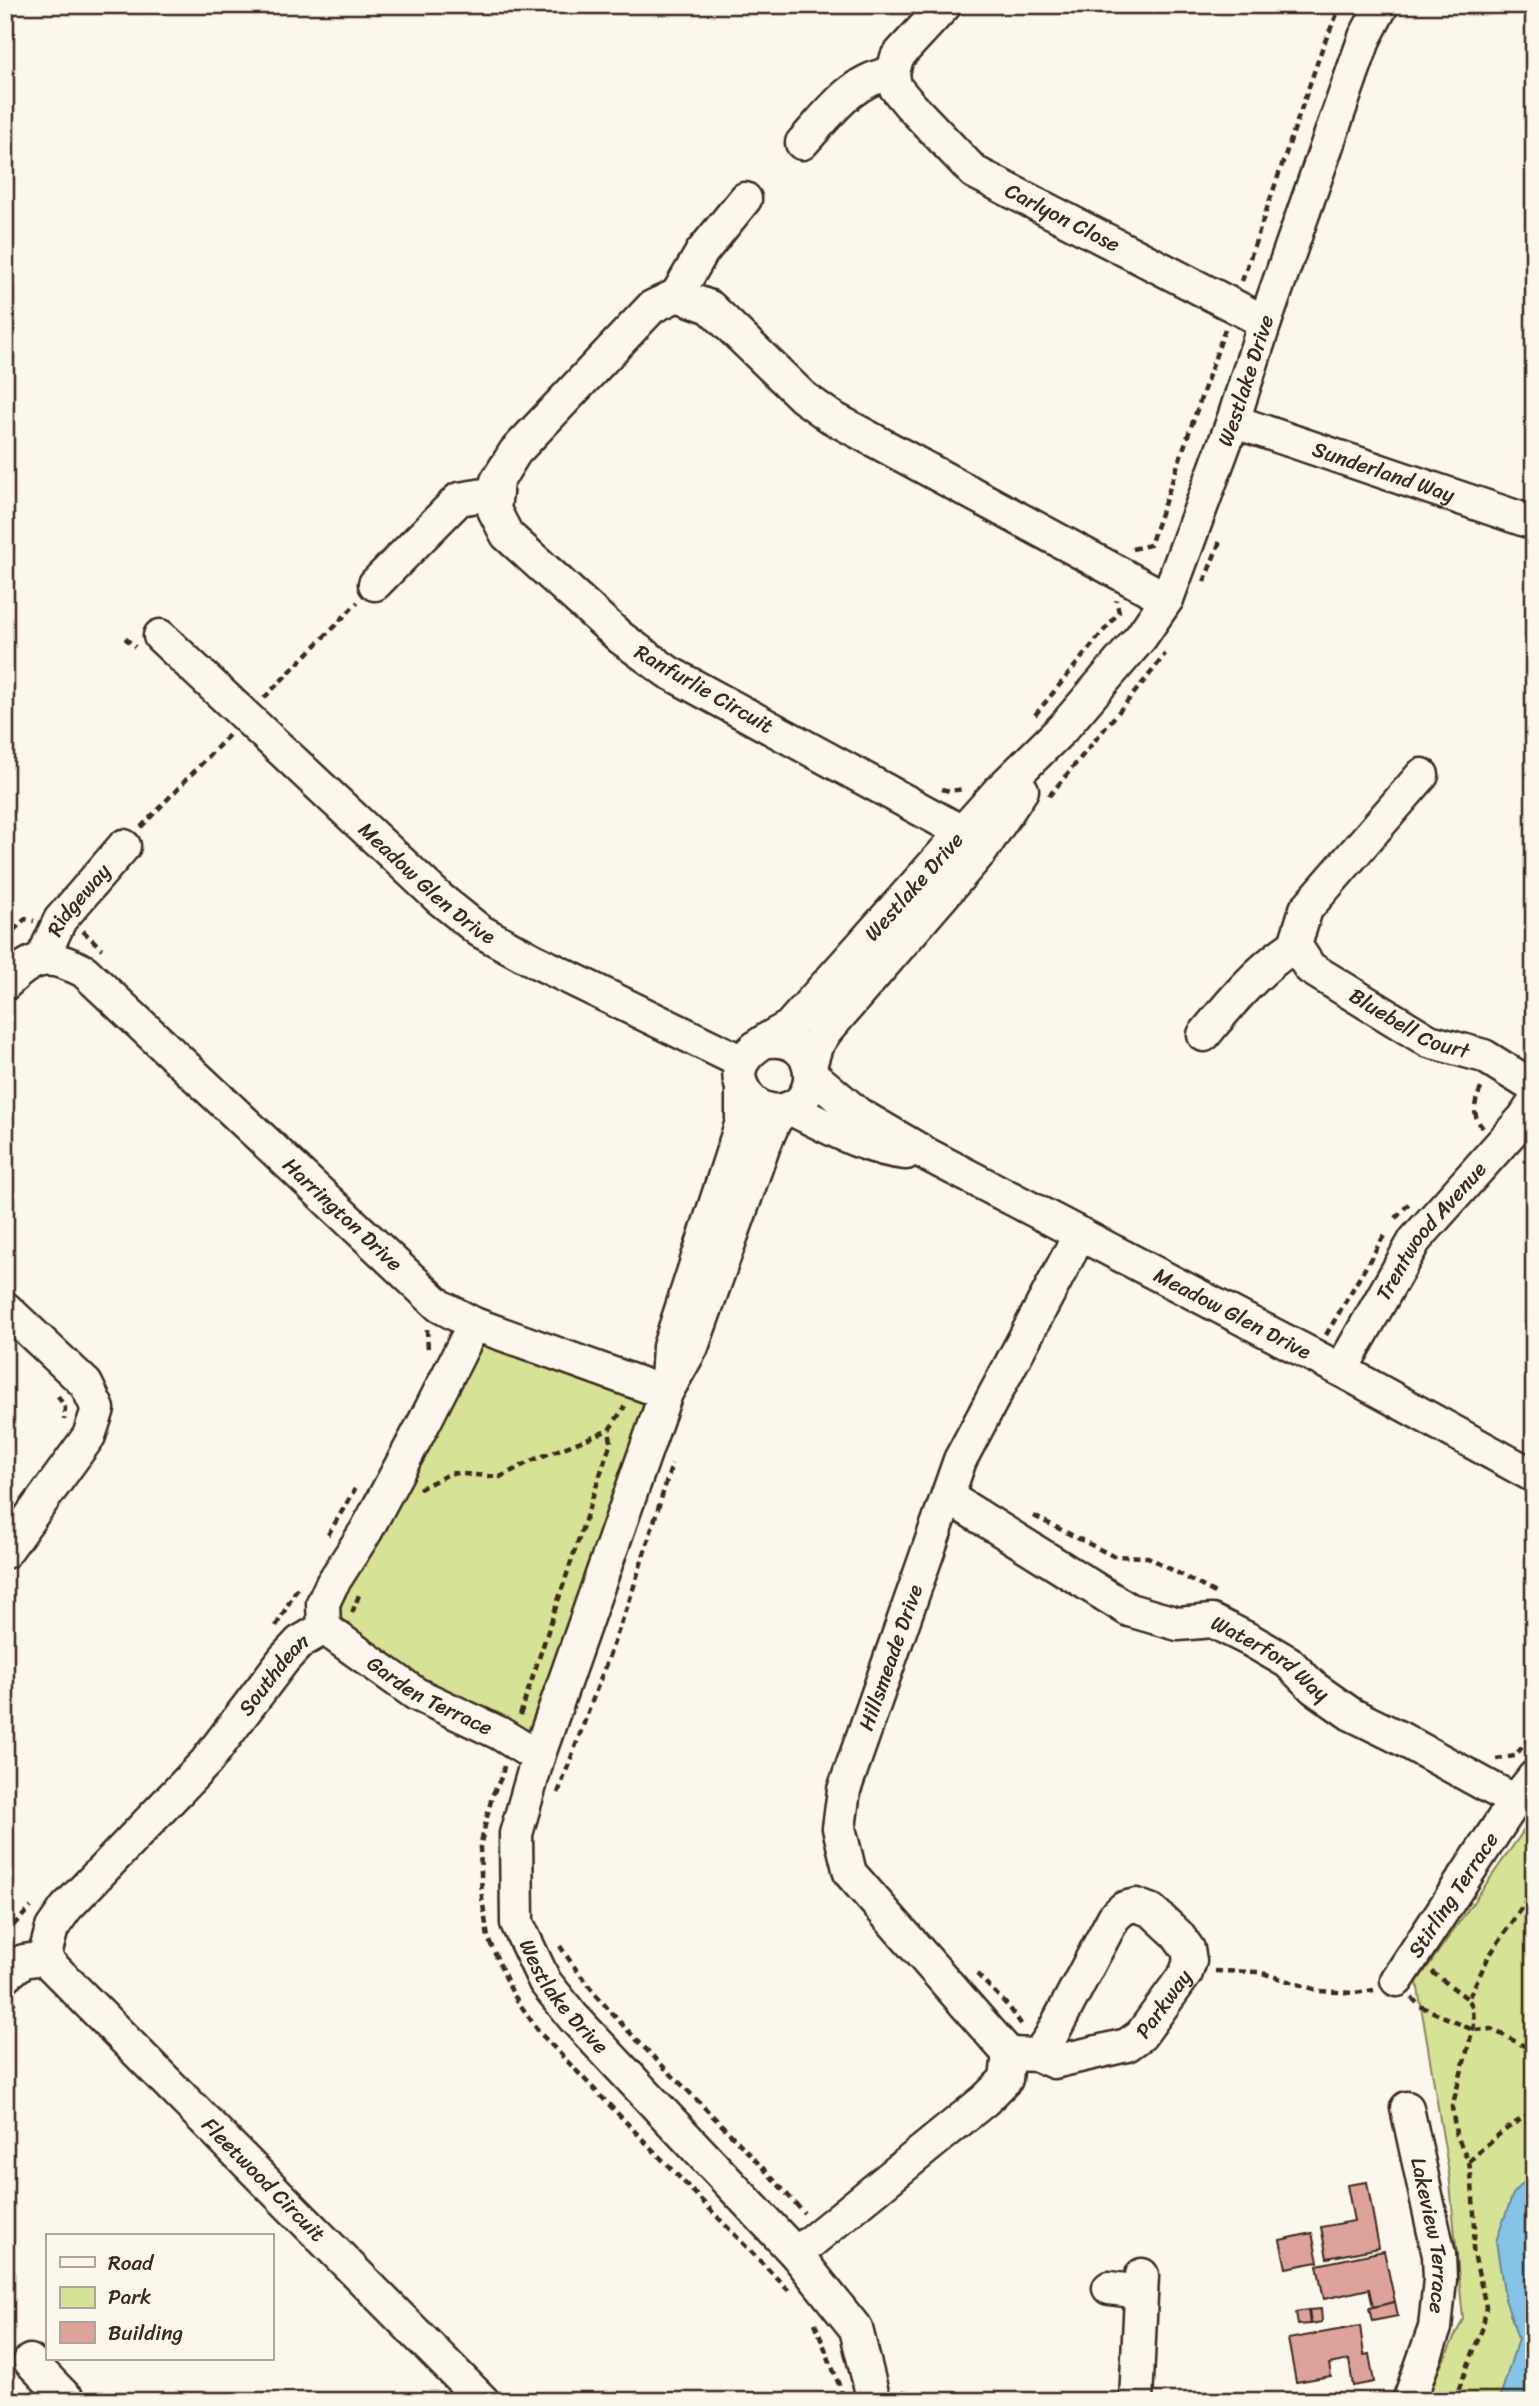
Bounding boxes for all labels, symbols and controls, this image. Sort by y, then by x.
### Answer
street label: Carlyon Close [998,172,1127,263]
street label: Westlake Drive [1206,309,1285,452]
street label: Sunderland Way [1307,430,1460,514]
street label: Ranfurlie Circuit [627,634,781,744]
street label: Meadow Glen Drive [349,812,503,955]
street label: Westlake Drive [854,823,974,950]
street label: Ridgeway [36,854,121,943]
street label: Bluebell Court [1341,977,1475,1071]
street label: Harrington Drive [273,1148,412,1281]
street label: Trentwood Avenue [1365,1152,1496,1308]
street label: Meadow Glen Drive [1147,1257,1318,1370]
street label: Hillsmeade Drive [847,1579,934,1736]
street label: Waterford Way [1204,1604,1338,1712]
street label: Southdean [228,1622,316,1725]
street label: Garden Terrace [358,1645,499,1746]
street label: Stirling Terrace [1397,1824,1509,1966]
street label: Westlake Drive [508,1932,618,2064]
street label: Parkway [1125,1961,1202,2047]
street label: Fleetwood Circuit [192,2108,335,2251]
street label: Lakeview Terrace [1399,2154,1459,2316]
legend [46,2234,273,2360]
text: Road [108,2244,155,2282]
text: Park [108,2278,151,2316]
text: Building [108,2314,184,2352]

